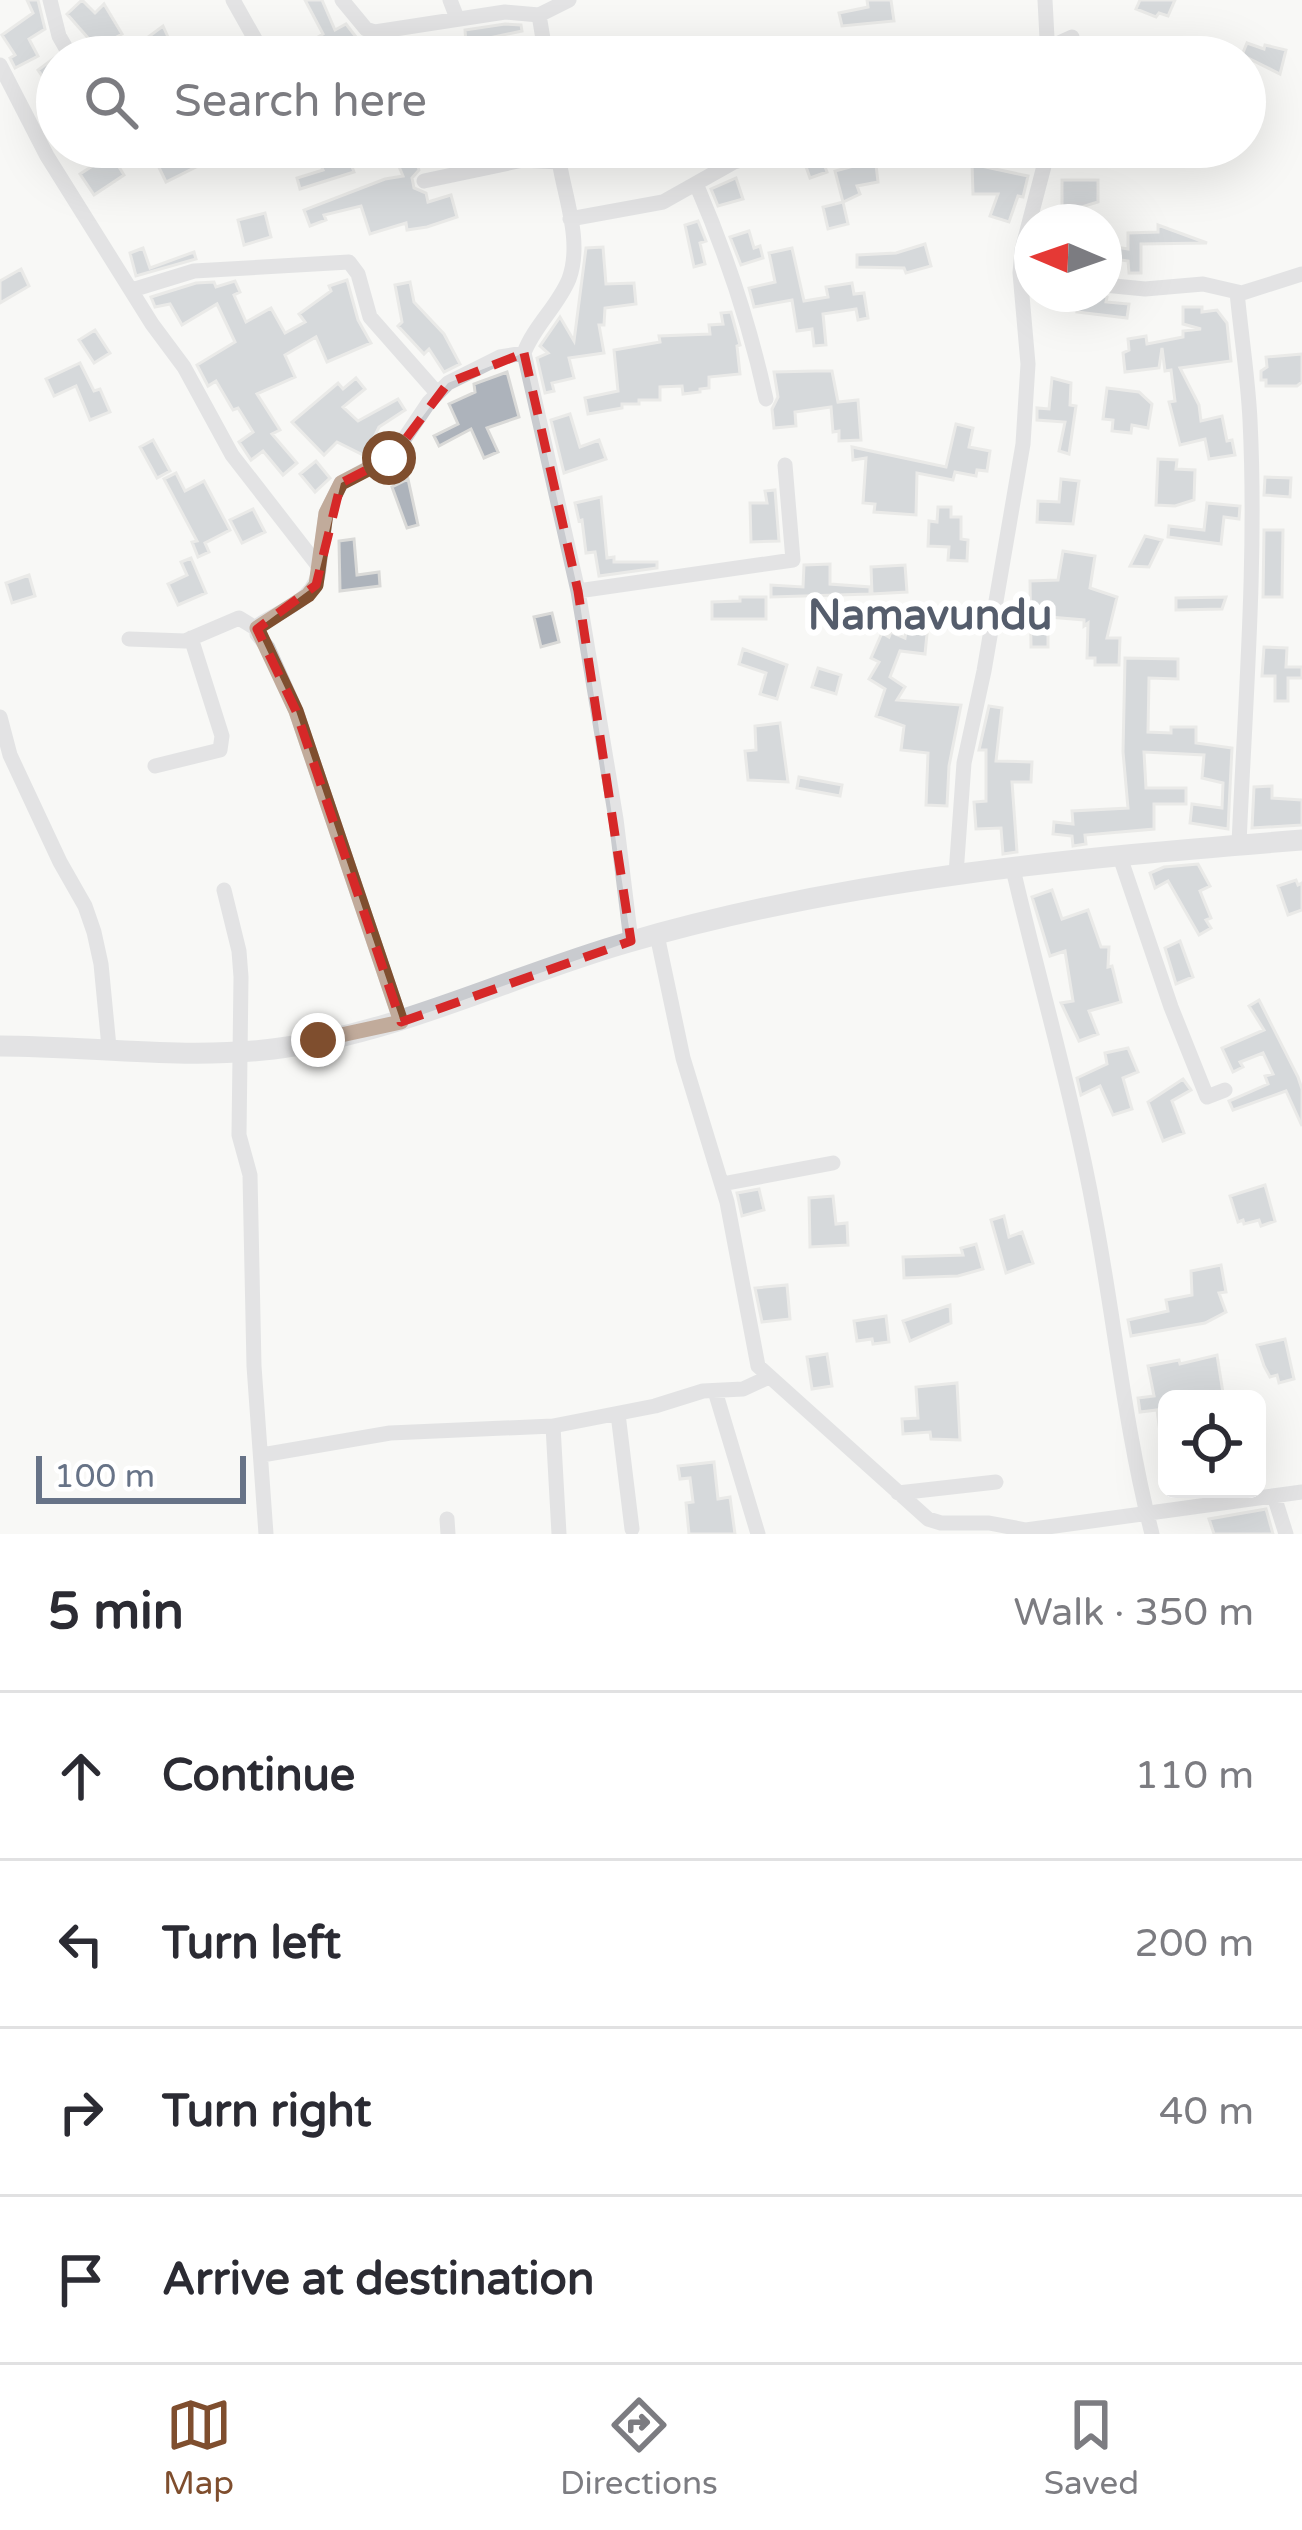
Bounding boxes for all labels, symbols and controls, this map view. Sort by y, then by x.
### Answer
search box [36,36,1266,168]
icon: search [78,69,144,135]
text: Search here [174,75,427,129]
north arrow [1014,204,1122,312]
route start [362,431,416,485]
district label: Namavundu [808,590,1052,641]
route end [291,1013,345,1067]
map controls [1158,1390,1266,1498]
button: locate [1158,1390,1266,1498]
scale bar [36,1450,246,1503]
text: 100 m [54,1457,155,1496]
text: 5 min [48,1581,184,1643]
text: Walk · 350 m [1013,1589,1254,1636]
icon: ahead [48,1743,114,1809]
text: Continue [162,1749,355,1803]
text: 110 m [1135,1752,1254,1799]
icon: left [48,1911,114,1977]
text: Turn left [162,1917,341,1971]
text: 200 m [1135,1920,1254,1967]
icon: right [48,2079,114,2145]
text: Turn right [162,2085,371,2139]
text: 40 m [1159,2088,1254,2135]
icon: arrive [48,2247,114,2313]
text: Arrive at destination [162,2253,594,2307]
tab: Map [163,2392,234,2503]
tab: Directions [560,2392,718,2503]
tab: Saved [1044,2392,1139,2503]

